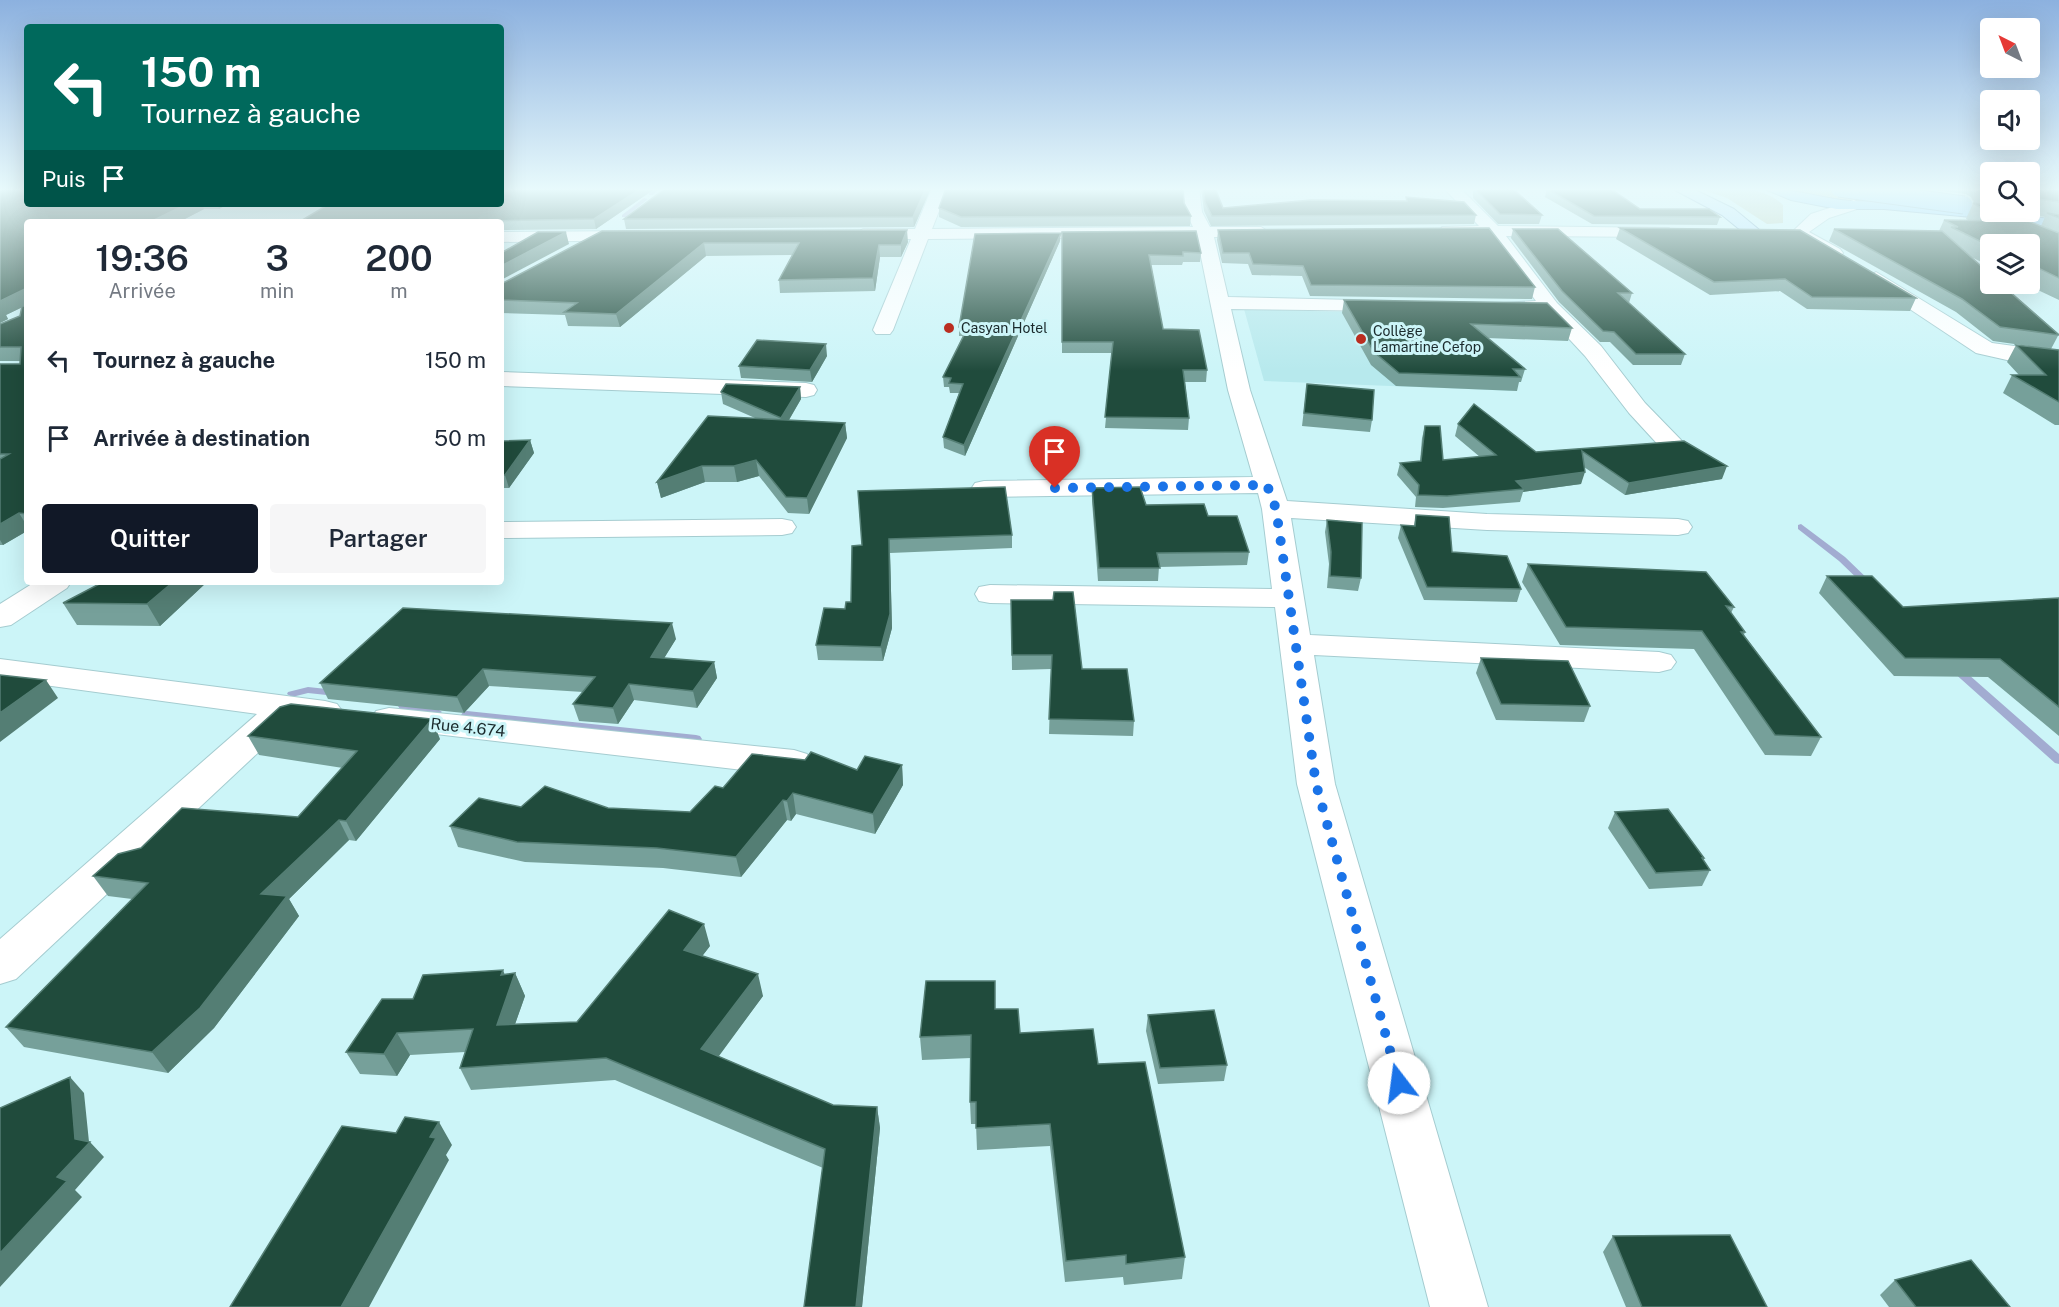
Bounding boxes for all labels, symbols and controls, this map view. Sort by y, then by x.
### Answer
north arrow [1980,18,2040,78]
map controls [1980,18,2040,294]
text: 150 m [141,47,261,96]
icon: left [42,48,120,126]
button: sound [1980,90,2040,150]
text: Tournez à gauche [141,97,361,129]
icon: arrive [97,162,130,195]
button: search [1980,162,2040,222]
text: Puis [42,166,85,192]
button: layers [1980,234,2040,294]
text: 19:36 [95,237,189,279]
text: 3 [265,237,289,279]
text: 200 [365,237,433,279]
text: Arrivée [108,279,176,303]
text: min [260,279,294,303]
text: m [390,279,408,303]
place label: Casyan Hotel [961,320,1047,336]
marker: Casyan Hotel [942,321,956,335]
place label: Collège Lamartine Cefop [1373,323,1481,355]
marker: Collège Lamartine Cefop [1354,332,1368,346]
icon: left [42,344,75,377]
text: Tournez à gauche [93,347,275,373]
text: 150 m [425,347,486,373]
icon: arrive [42,422,75,455]
text: Arrivée à destination [93,425,310,451]
text: 50 m [434,425,486,451]
pin [1029,426,1080,488]
icon: arrive [1038,435,1071,468]
button: Quitter [42,504,258,573]
button: Partager [270,504,486,573]
street label: Rue 4.674 [429,714,506,741]
position arrow [1367,1051,1431,1115]

